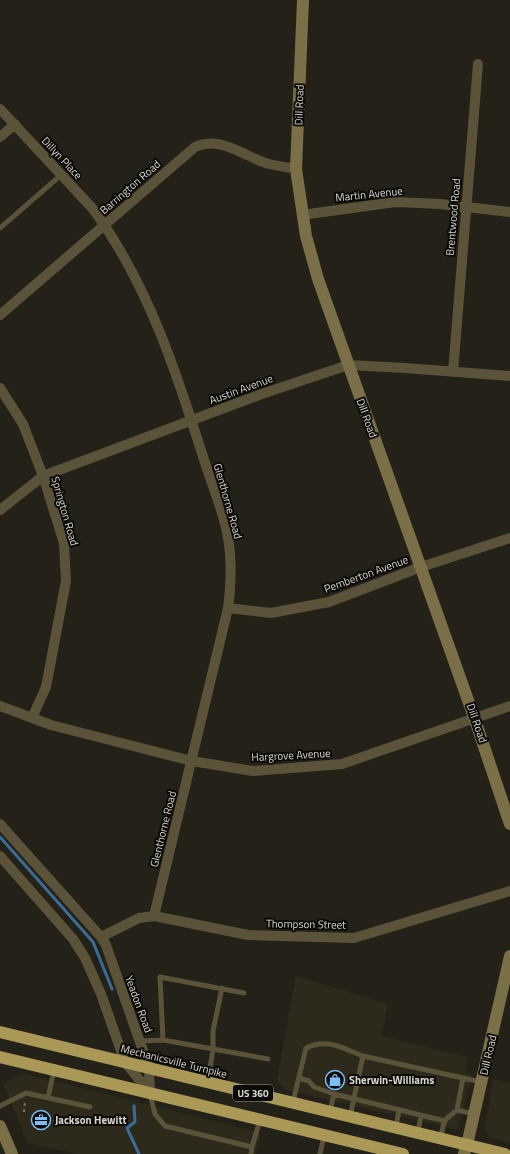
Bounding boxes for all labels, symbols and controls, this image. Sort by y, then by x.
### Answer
street label: Dill Road [290,84,308,126]
street label: Dillyn Place [38,133,86,183]
street label: Barrington Road [96,156,164,218]
street label: Brentwood Road [442,177,464,256]
street label: Martin Avenue [335,182,404,205]
street label: Austin Avenue [207,370,275,408]
street label: Dill Road [353,396,382,440]
street label: Glenthorne Road [210,461,246,541]
street label: Springton Road [47,474,83,548]
street label: Pemberton Avenue [322,551,411,597]
street label: Dill Road [463,701,491,745]
street label: Hargrove Avenue [251,745,331,765]
street label: Glenthorne Road [146,789,180,869]
street label: Thompson Street [266,915,346,933]
street label: Yeadon Road [121,973,157,1035]
street label: Dill Road [476,1033,500,1077]
street label: Mechanicsville Turnpike [119,1040,229,1082]
shop icon: Sherwin-Williams [324,1069,346,1091]
place label: Sherwin-Williams [349,1072,434,1088]
road number: US 360 [233,1085,273,1101]
office icon: Jackson Hewitt [30,1109,52,1131]
place label: Jackson Hewitt [55,1112,126,1128]

